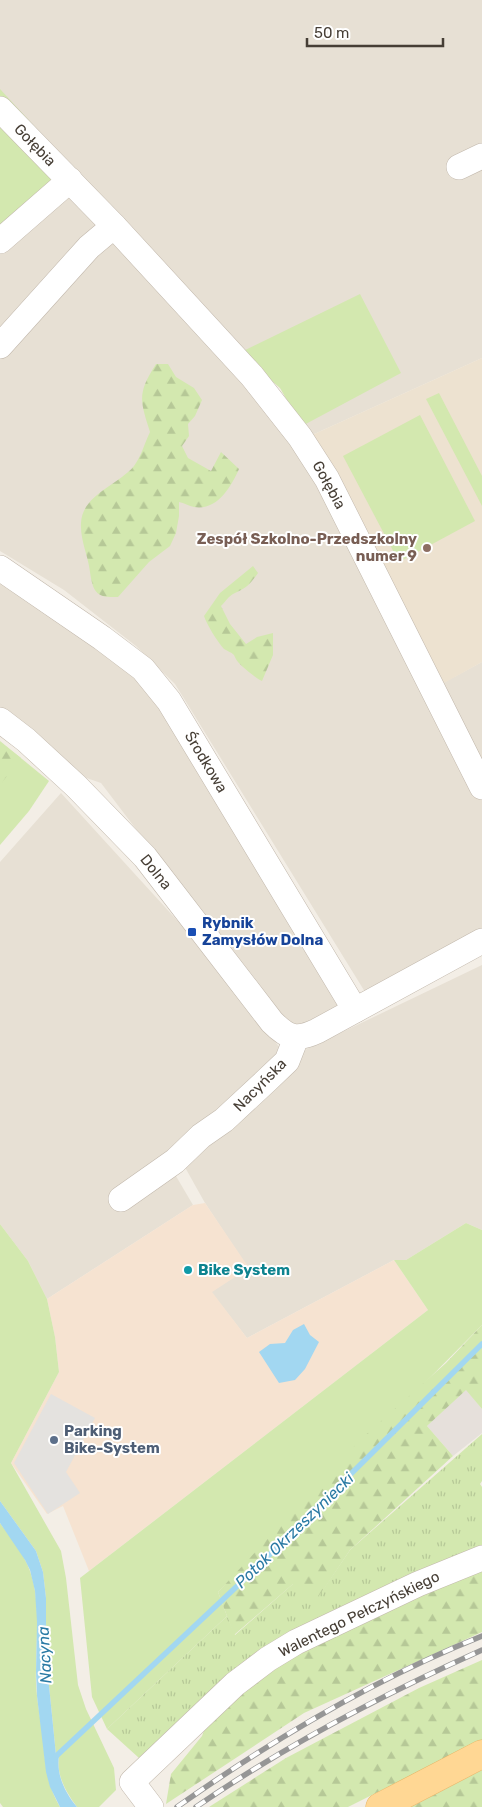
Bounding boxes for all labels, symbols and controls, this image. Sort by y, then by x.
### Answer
scale bar [307,15,443,47]
text: 50 m [314,24,349,42]
street label: Gołębia [10,120,60,170]
street label: Gołębia [308,458,350,512]
place label: Zespół Szkolno-Przedszkolny numer 9 [197,530,417,565]
marker: Zespół Szkolno-Przedszkolny numer 9 [421,542,433,554]
street label: Środkowa [181,728,231,796]
street label: Dolna [136,851,176,893]
place label: Rybnik Zamysłów Dolna [202,914,323,949]
marker: Rybnik Zamysłów Dolna [186,926,198,938]
street label: Nacyńska [230,1055,290,1115]
place label: Bike System [198,1261,290,1279]
marker: Bike System [182,1264,194,1276]
place label: Parking Bike-System [64,1422,160,1457]
marker: Parking Bike-System [48,1434,60,1446]
water label: Potok Okrzeszyniecki [231,1468,358,1592]
street label: Walentego Pełczyńskiego [276,1567,442,1661]
water label: Nacyna [34,1626,55,1684]

